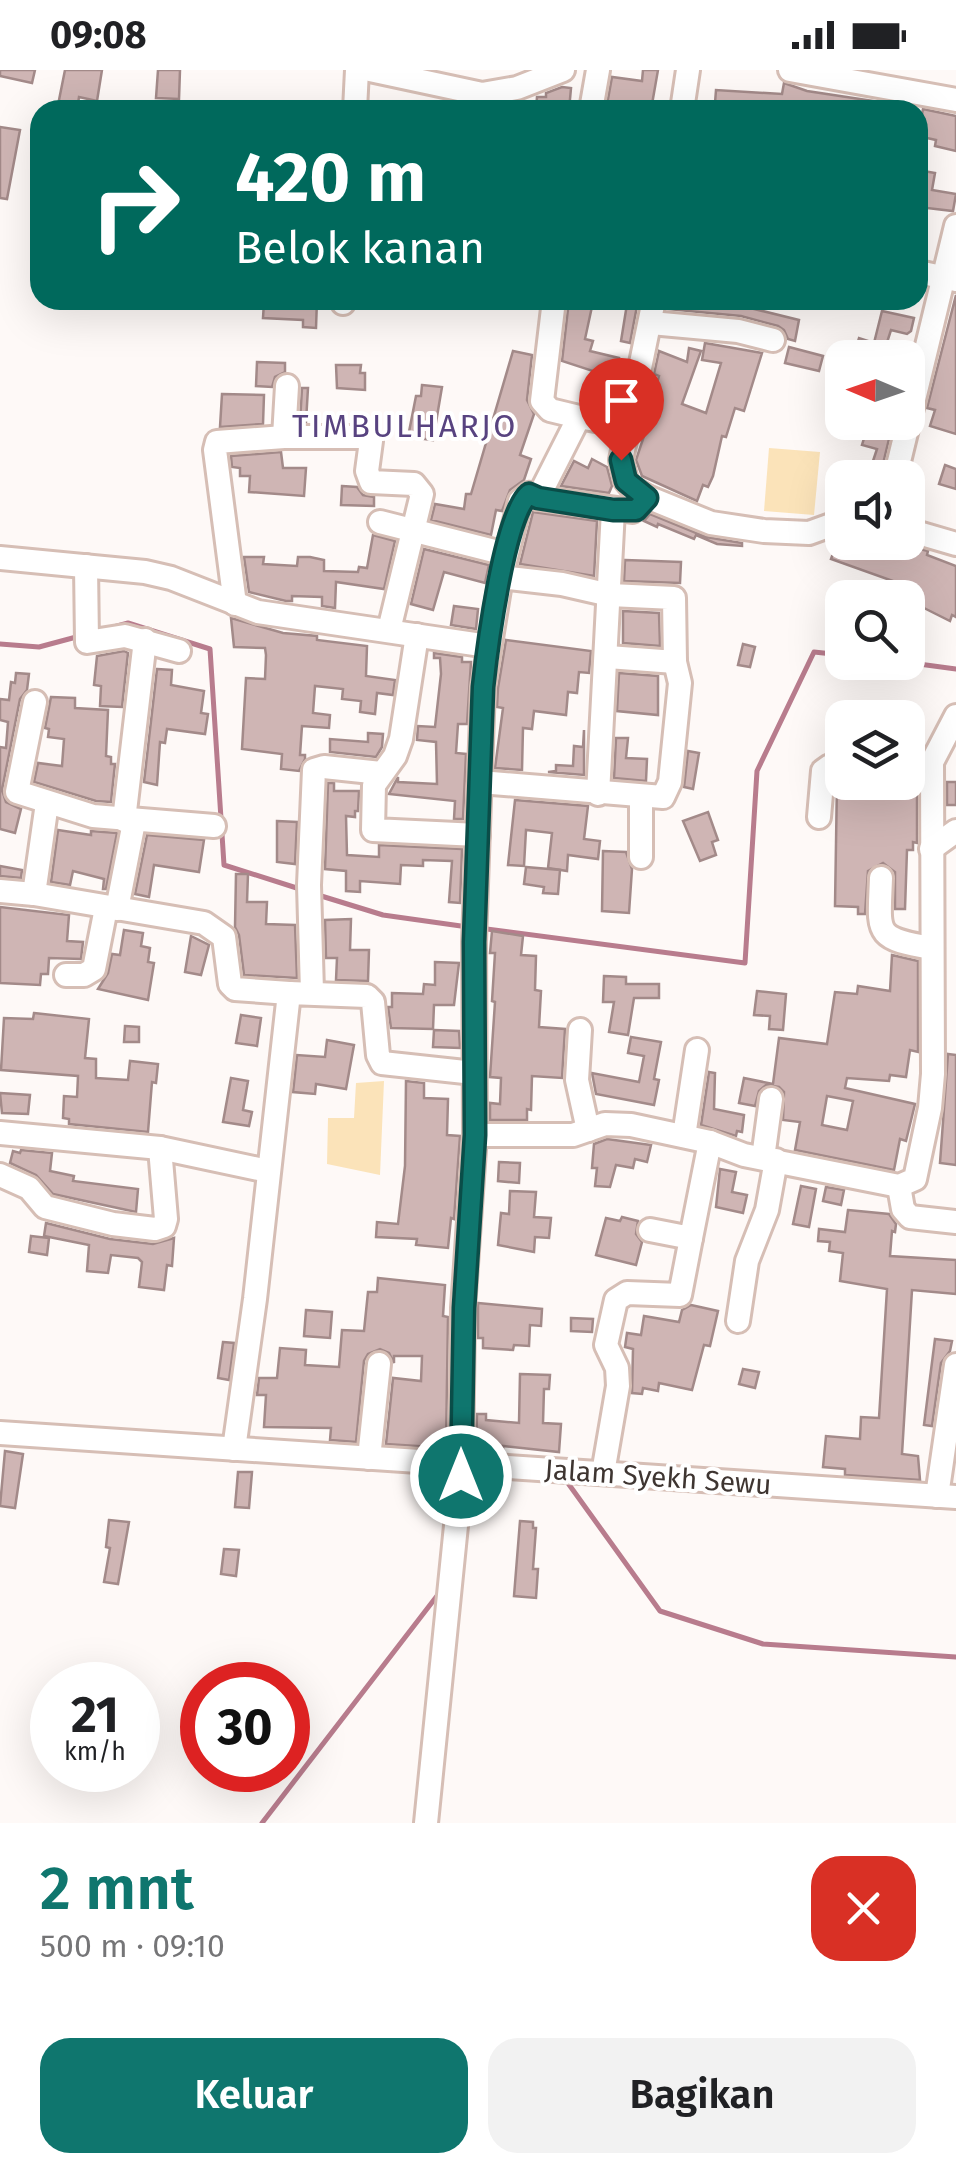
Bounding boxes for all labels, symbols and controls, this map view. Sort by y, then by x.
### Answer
text: 09:08 [50,12,147,58]
text: 420 m [235,136,426,220]
icon: right [70,140,200,270]
text: Belok kanan [235,221,485,275]
north arrow [825,340,925,440]
map controls [825,340,925,800]
pin [579,358,664,461]
icon: arrive [594,373,649,428]
district label: TIMBULHARJO [292,407,518,445]
button: sound [825,460,925,560]
button: search [825,580,925,680]
button: layers [825,700,925,800]
position arrow [409,1424,513,1528]
street label: Jalam Syekh Sewu [544,1453,772,1501]
speed limit sign: 30 [180,1662,310,1792]
text: 21 [71,1685,119,1745]
text: km/h [64,1737,126,1767]
text: 2 mnt [40,1853,194,1925]
button: close [811,1856,916,1961]
text: 500 m · 09:10 [40,1927,225,1965]
button: Keluar [40,2038,468,2153]
button: Bagikan [488,2038,916,2153]

